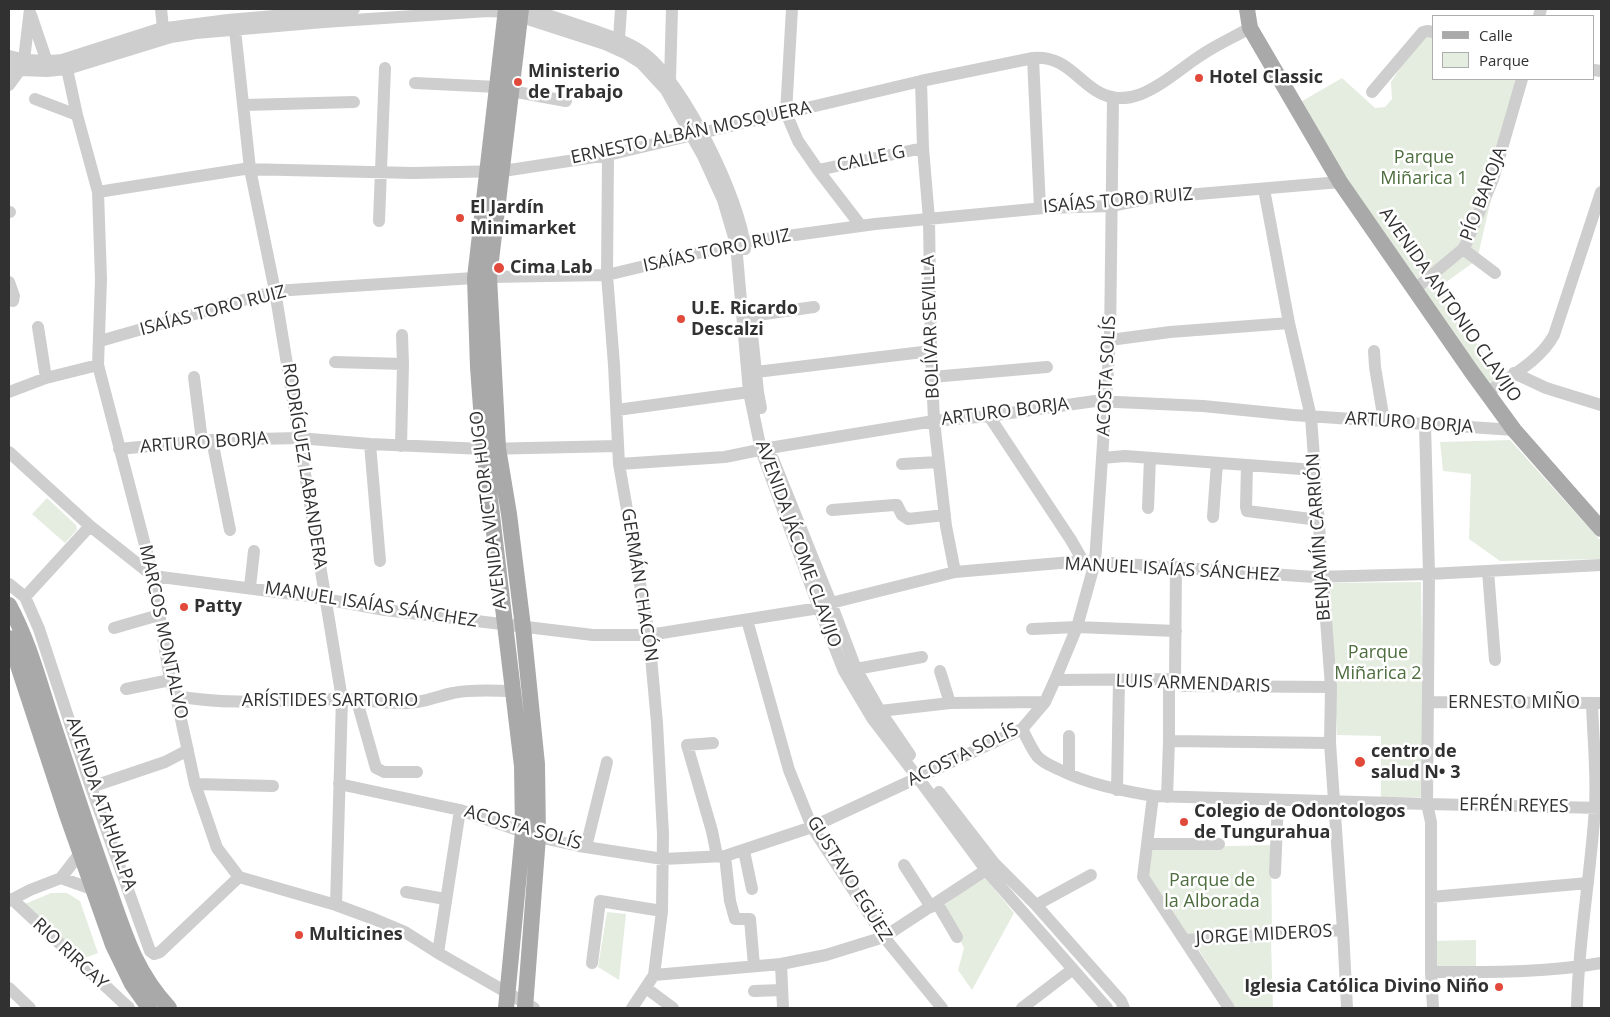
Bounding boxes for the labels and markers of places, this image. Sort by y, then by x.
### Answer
place label: Ministerio de Trabajo [528,61,623,104]
place label: Hotel Classic [1209,67,1323,89]
marker: Hotel Classic [1193,72,1205,84]
marker: Ministerio de Trabajo [512,76,524,88]
place label: El Jardín Minimarket [470,197,576,240]
marker: El Jardín Minimarket [454,212,466,224]
place label: Cima Lab [510,257,593,279]
marker: Cima Lab [492,261,506,275]
place label: U.E. Ricardo Descalzi [691,298,798,340]
marker: U.E. Ricardo Descalzi [675,313,687,325]
place label: Patty [194,596,242,618]
marker: Patty [178,601,190,613]
place label: centro de salud N• 3 [1371,741,1461,784]
marker: centro de salud N• 3 [1353,755,1367,769]
place label: Colegio de Odontologos de Tungurahua [1194,801,1405,844]
marker: Colegio de Odontologos de Tungurahua [1178,816,1190,828]
place label: Multicines [309,924,403,946]
marker: Multicines [293,929,305,941]
place label: Iglesia Católica Divino Niño [1244,976,1489,998]
marker: Iglesia Católica Divino Niño [1493,981,1505,993]

